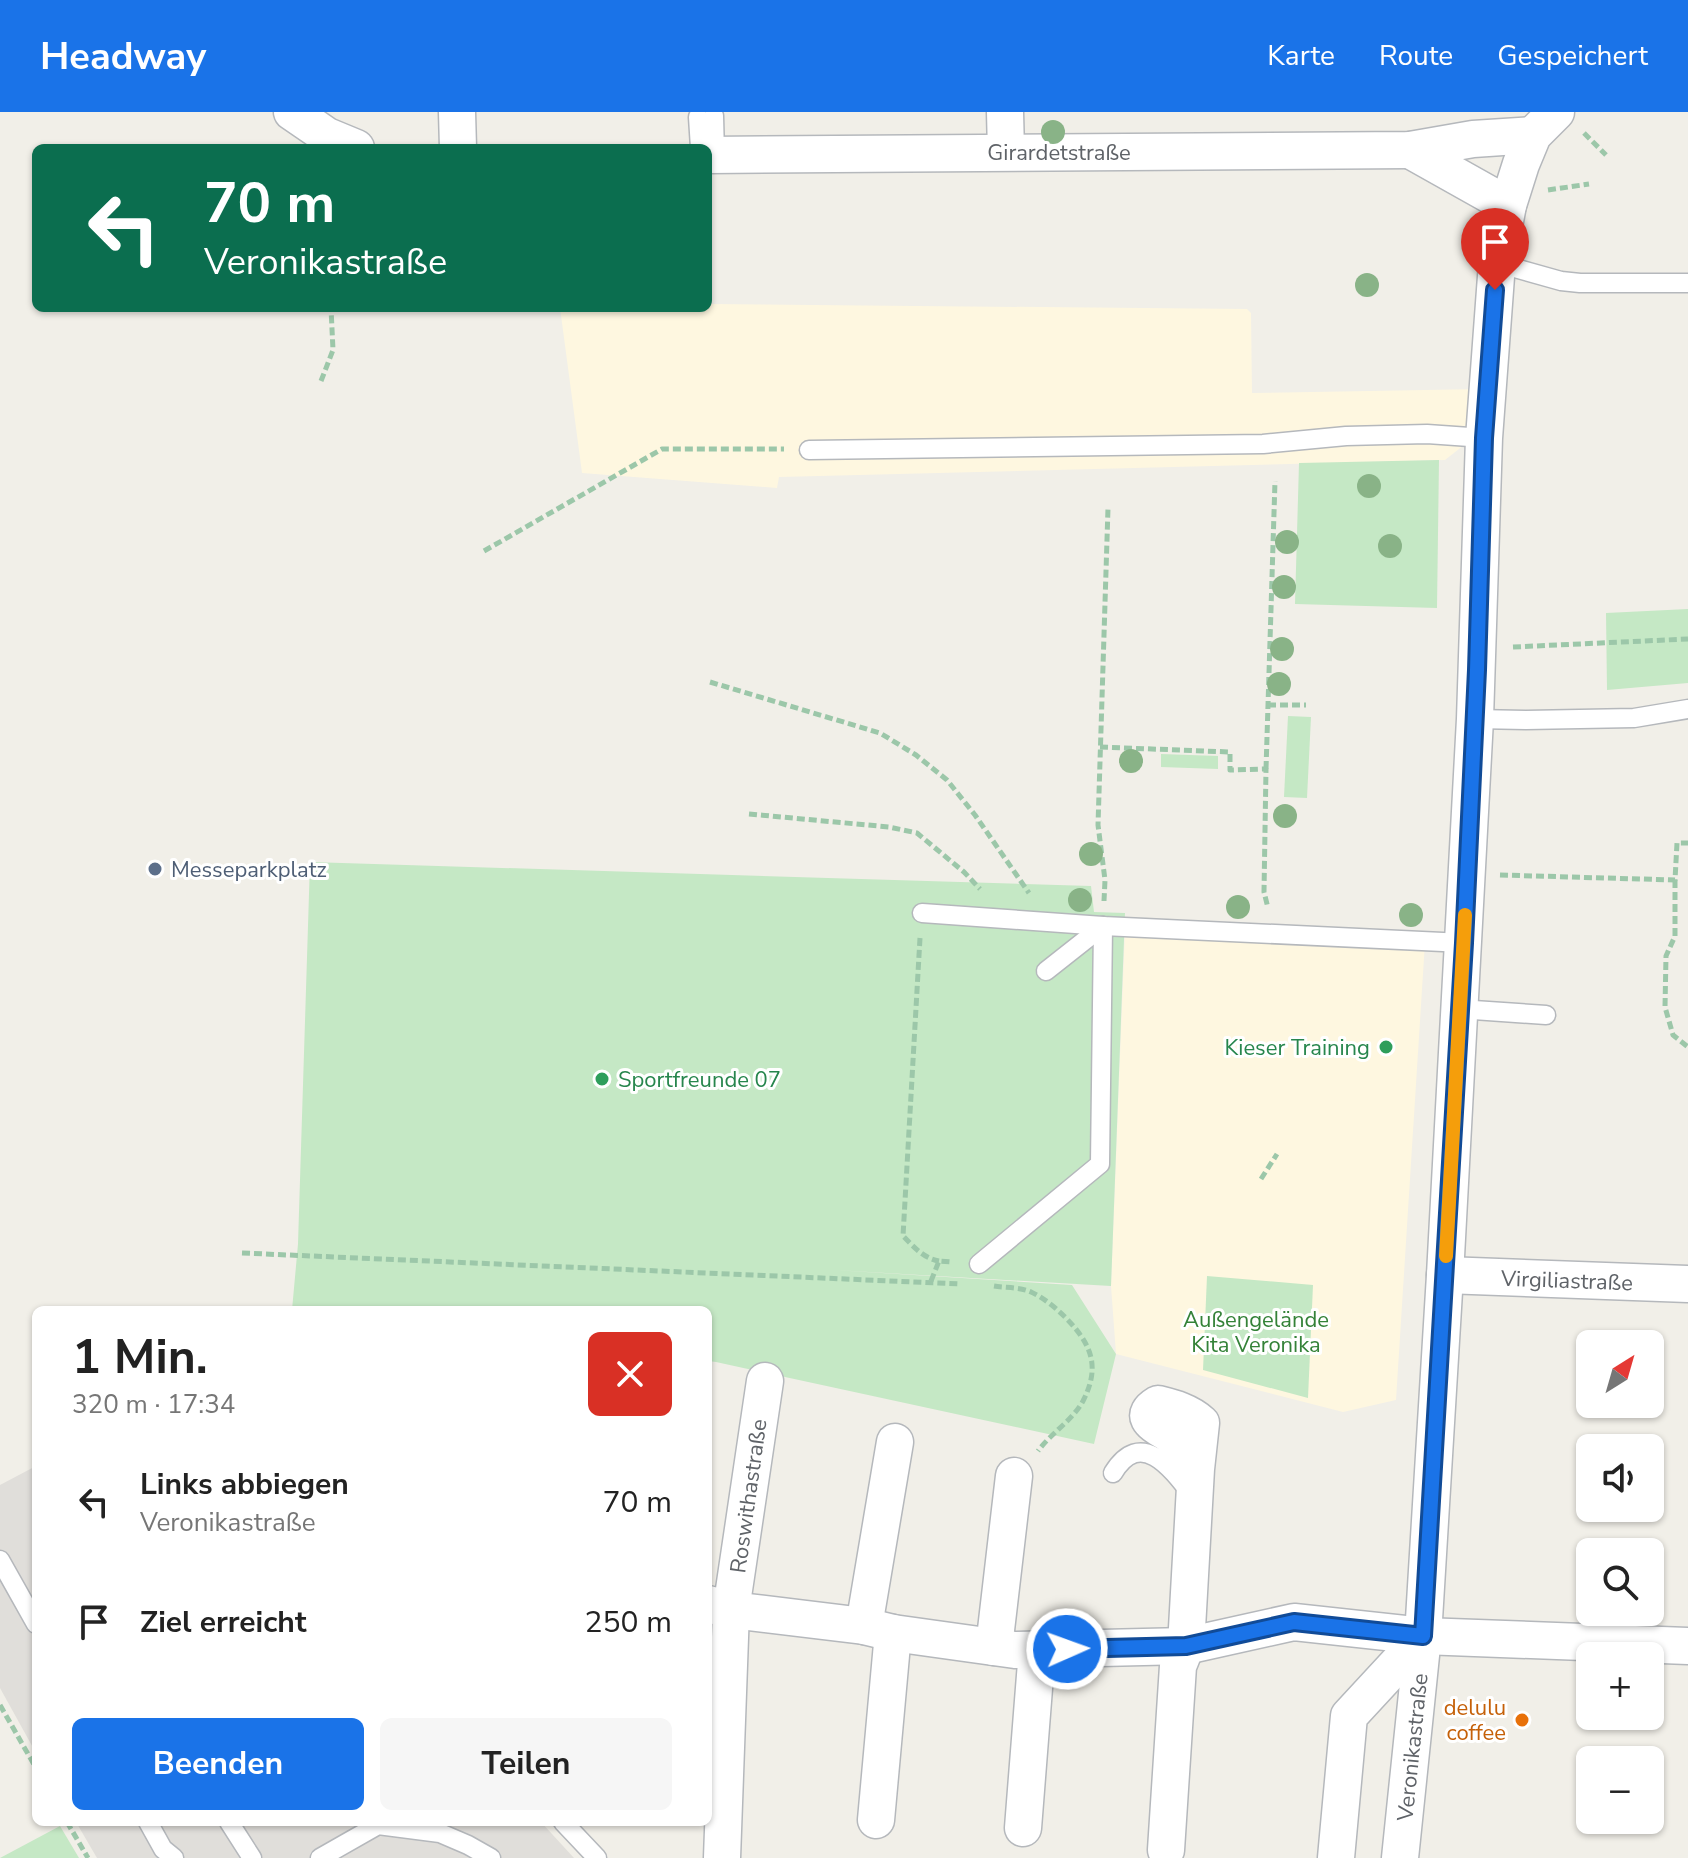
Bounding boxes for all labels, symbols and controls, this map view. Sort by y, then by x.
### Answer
text: Headway [40,31,206,82]
text: Karte [1267,37,1335,75]
text: Route [1379,37,1453,75]
text: Gespeichert [1497,37,1648,75]
street label: Girardetstraße [987,138,1131,168]
text: 70 m [204,165,335,242]
icon: left [72,176,176,280]
pin [1461,208,1529,290]
icon: arrive [1473,220,1517,264]
text: Veronikastraße [204,238,447,287]
place label: Messeparkplatz [171,855,327,885]
marker: Messeparkplatz [146,860,164,878]
place label: Kieser Training [1225,1033,1370,1063]
marker: Kieser Training [1377,1038,1395,1056]
place label: Sportfreunde 07 [618,1065,781,1095]
marker: Sportfreunde 07 [593,1070,611,1088]
street label: Virgiliastraße [1499,1264,1634,1298]
park label: Außengelände Kita Veronika [1183,1305,1329,1360]
text: 1 Min. [72,1324,208,1390]
north arrow [1576,1330,1664,1418]
map controls [1576,1330,1664,1834]
button: close [588,1332,672,1416]
text: 320 m · 17:34 [72,1387,235,1422]
street label: Roswithastraße [723,1417,775,1575]
button: sound [1576,1434,1664,1522]
text: Links abbiegen [140,1464,349,1505]
icon: left [72,1480,116,1524]
text: 70 m [603,1482,672,1523]
text: Veronikastraße [140,1505,316,1540]
button: search [1576,1538,1664,1626]
icon: arrive [72,1600,116,1644]
text: Ziel erreicht [140,1602,306,1643]
text: 250 m [585,1602,672,1643]
position arrow [1025,1607,1109,1691]
button: + [1576,1642,1664,1730]
street label: Veronikastraße [1390,1672,1436,1824]
place label: delulu coffee [1444,1693,1506,1748]
marker: delulu coffee [1513,1711,1531,1729]
button: Beenden [72,1718,364,1810]
button: Teilen [380,1718,672,1810]
button: − [1576,1746,1664,1834]

